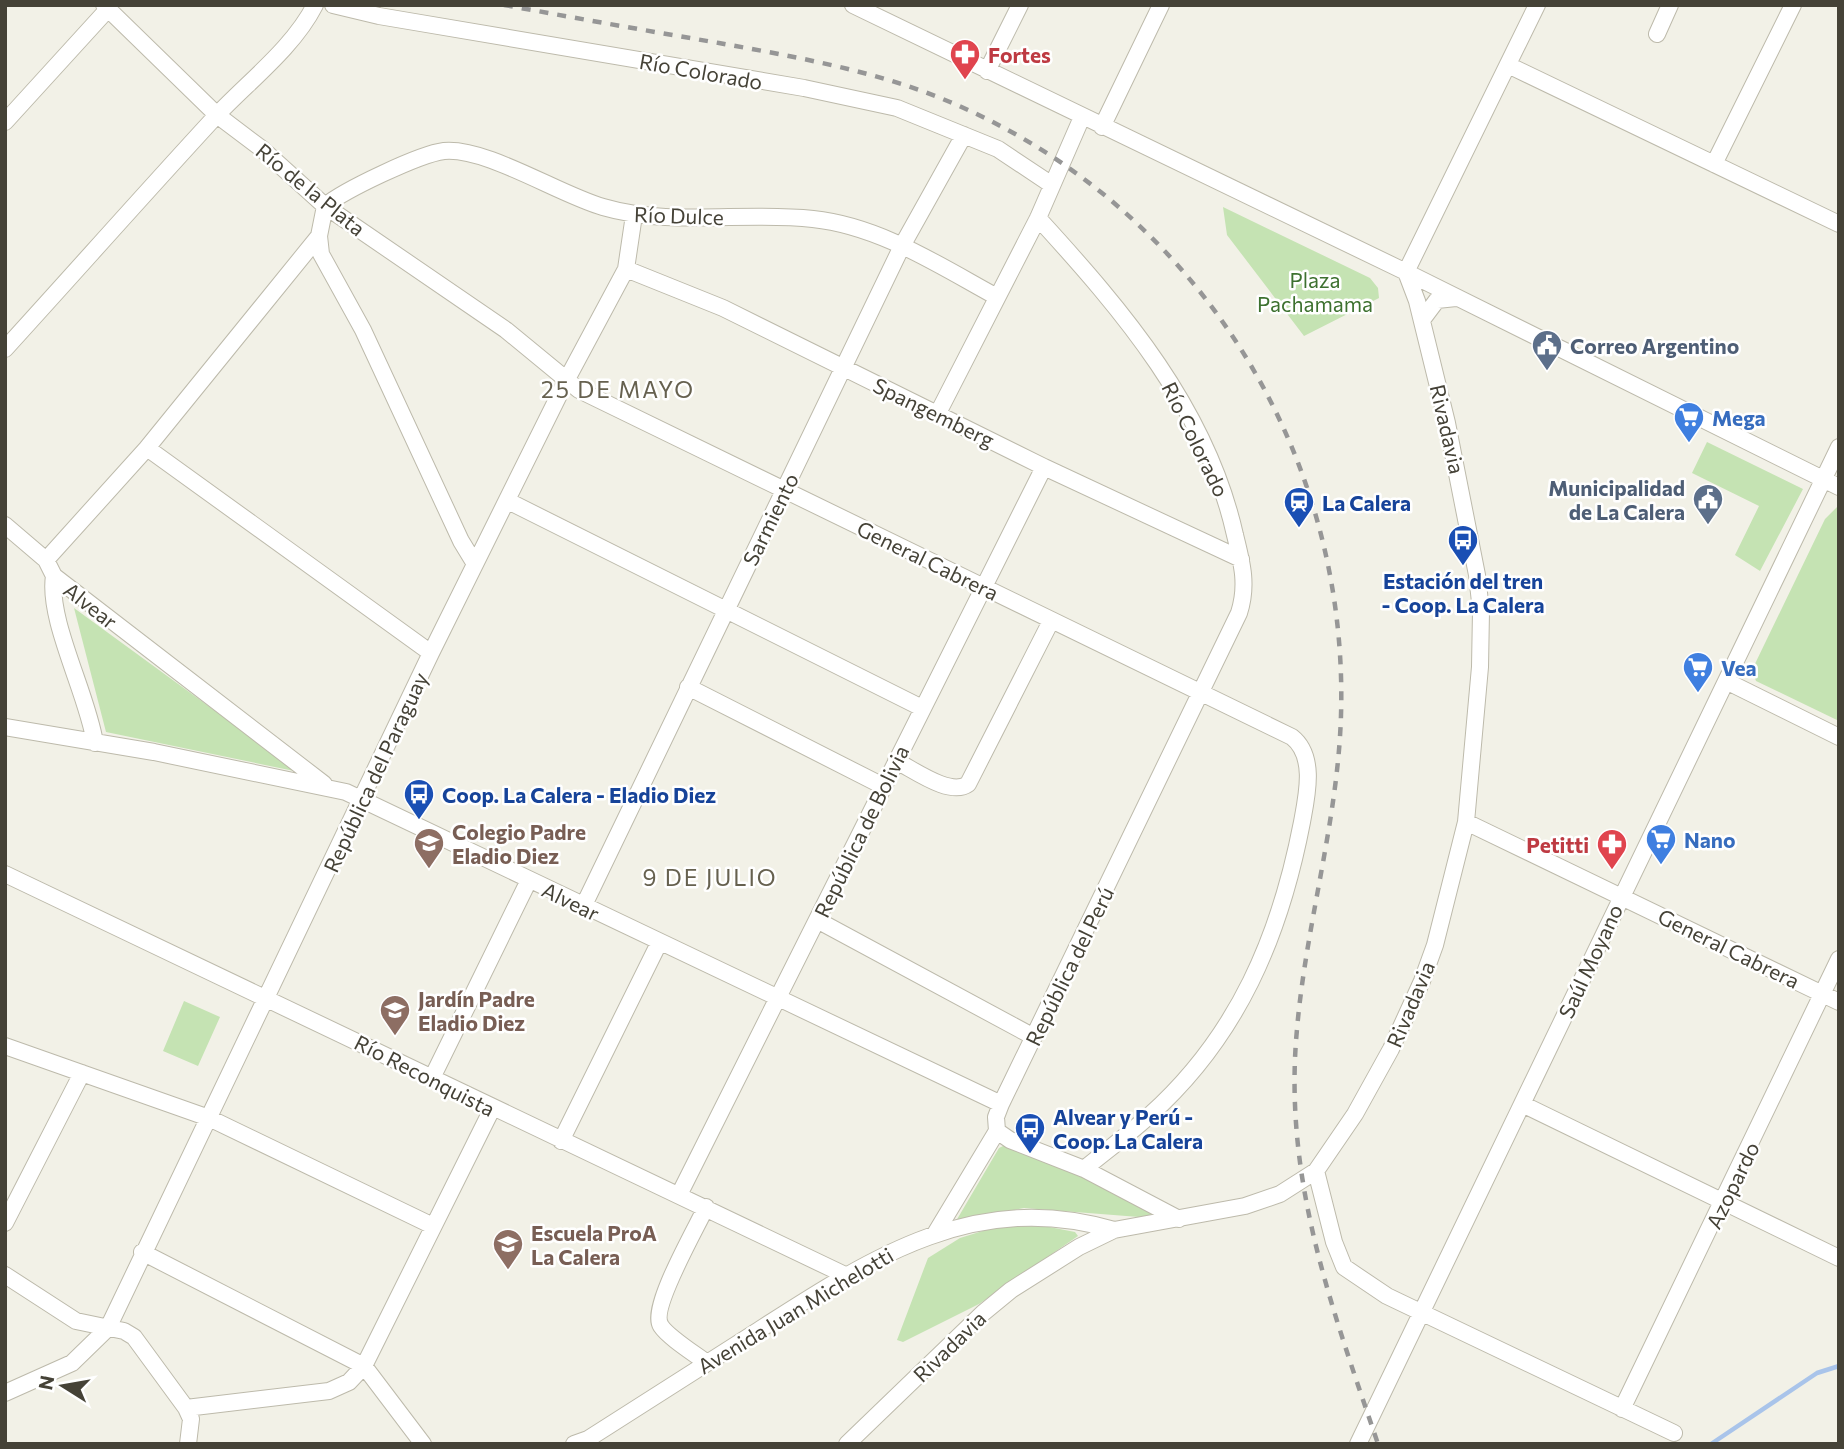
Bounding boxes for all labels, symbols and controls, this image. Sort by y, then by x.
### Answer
pharmacy icon: Fortes [948,37,982,81]
place label: Fortes [988,42,1051,67]
street label: Río Colorado [637,48,765,94]
street label: Río de la Plata [252,138,370,240]
street label: Río Dulce [634,201,724,229]
park label: Plaza Pachamama [1257,267,1373,316]
public building icon: Correo Argentino [1530,328,1564,372]
place label: Correo Argentino [1570,333,1739,358]
street label: Spangemberg [869,372,999,452]
district label: 25 DE MAYO [541,375,695,403]
street label: Río Colorado [1157,377,1235,501]
street label: Rivadavia [1426,382,1470,476]
supermarket icon: Mega [1672,400,1706,444]
place label: Mega [1712,405,1766,430]
street label: Sarmiento [737,469,803,569]
place label: Municipalidad de La Calera [1548,475,1685,524]
public building icon: Municipalidad de La Calera [1691,482,1725,526]
station icon: La Calera [1282,485,1316,529]
place label: La Calera [1322,490,1411,515]
street label: General Cabrera [853,515,1003,605]
bus stop icon: Estación del tren - Coop. La Calera [1446,523,1480,567]
place label: Estación del tren - Coop. La Calera [1381,568,1545,617]
street label: Alvear [59,576,123,634]
supermarket icon: Vea [1681,650,1715,694]
place label: Vea [1721,655,1757,680]
street label: República del Paraguay [318,668,432,876]
street label: República de Bolivia [808,741,914,921]
bus stop icon: Coop. La Calera - Eladio Diez [402,777,436,821]
place label: Coop. La Calera - Eladio Diez [442,782,716,807]
place label: Colegio Padre Eladio Diez [452,819,586,868]
supermarket icon: Nano [1644,822,1678,866]
school or university icon: Colegio Padre Eladio Diez [412,826,446,870]
pharmacy icon: Petitti [1595,827,1629,871]
place label: Nano [1684,827,1736,852]
place label: Petitti [1526,832,1589,857]
district label: 9 DE JULIO [642,863,778,891]
street label: Alvear [538,876,604,926]
street label: República del Perú [1020,882,1118,1050]
street label: Saúl Moyano [1553,900,1627,1022]
street label: General Cabrera [1654,903,1804,993]
street label: Rivadavia [1381,957,1439,1051]
place label: Jardín Padre Eladio Diez [418,986,535,1035]
school or university icon: Jardín Padre Eladio Diez [378,993,412,1037]
street label: Río Reconquista [351,1029,499,1121]
place label: Alvear y Perú - Coop. La Calera [1053,1104,1203,1153]
bus stop icon: Alvear y Perú - Coop. La Calera [1013,1111,1047,1155]
street label: Azopardo [1700,1137,1764,1233]
place label: Escuela ProA La Calera [531,1220,657,1269]
school or university icon: Escuela ProA La Calera [491,1227,525,1271]
street label: Avenida Juan Michelotti [693,1242,897,1378]
street label: Rivadavia [908,1305,990,1387]
north arrow [28,1351,98,1421]
text: N [33,1373,58,1392]

